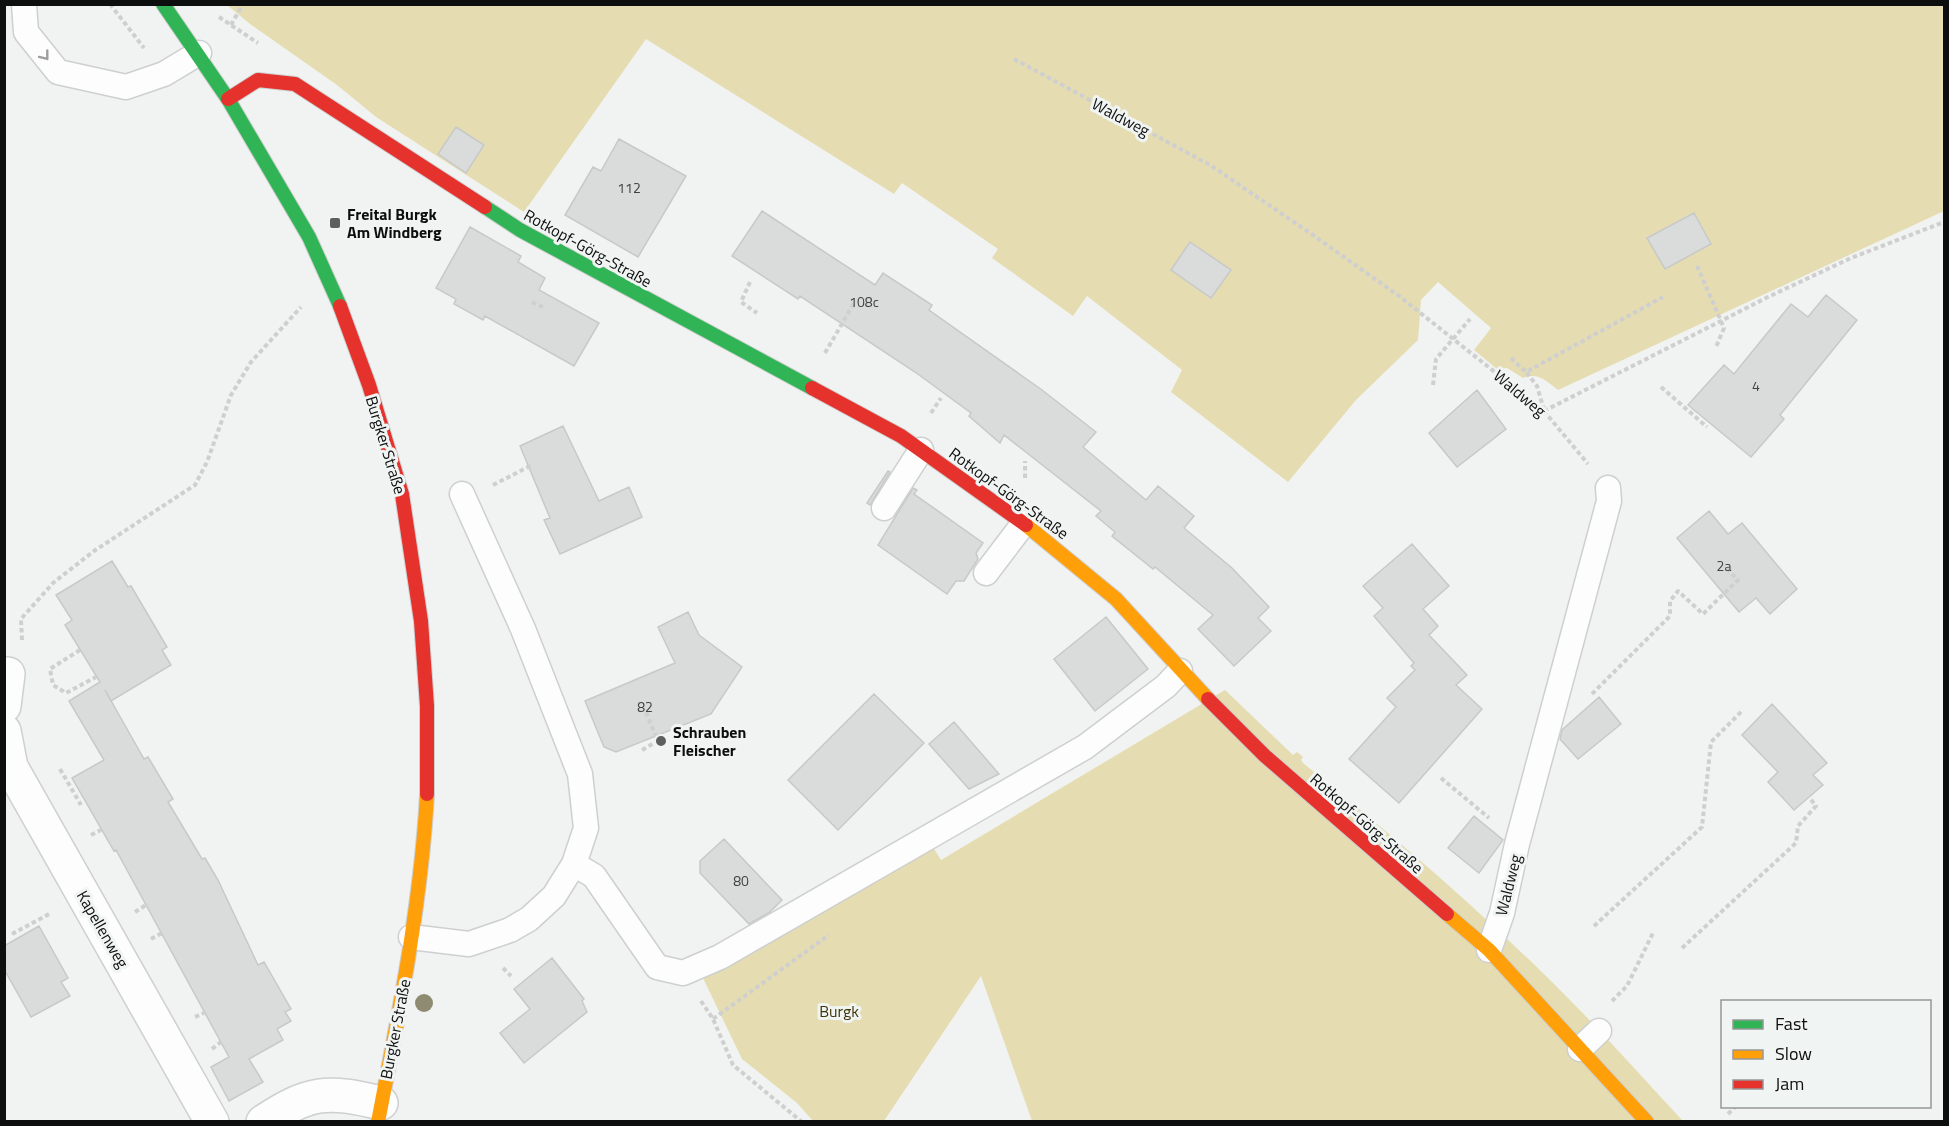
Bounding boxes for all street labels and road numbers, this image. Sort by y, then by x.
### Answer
street label: Waldweg [1088,92,1154,142]
street label: Rotkopf-Görg-Straße [520,203,656,293]
street label: Waldweg [1488,364,1552,422]
street label: Burgker Straße [360,393,412,497]
street label: Rotkopf-Görg-Straße [944,441,1074,545]
street label: Rotkopf-Görg-Straße [1305,767,1429,879]
street label: Waldweg [1489,852,1527,918]
street label: Kapellenweg [71,886,135,972]
street label: Burgker Straße [374,977,416,1081]

